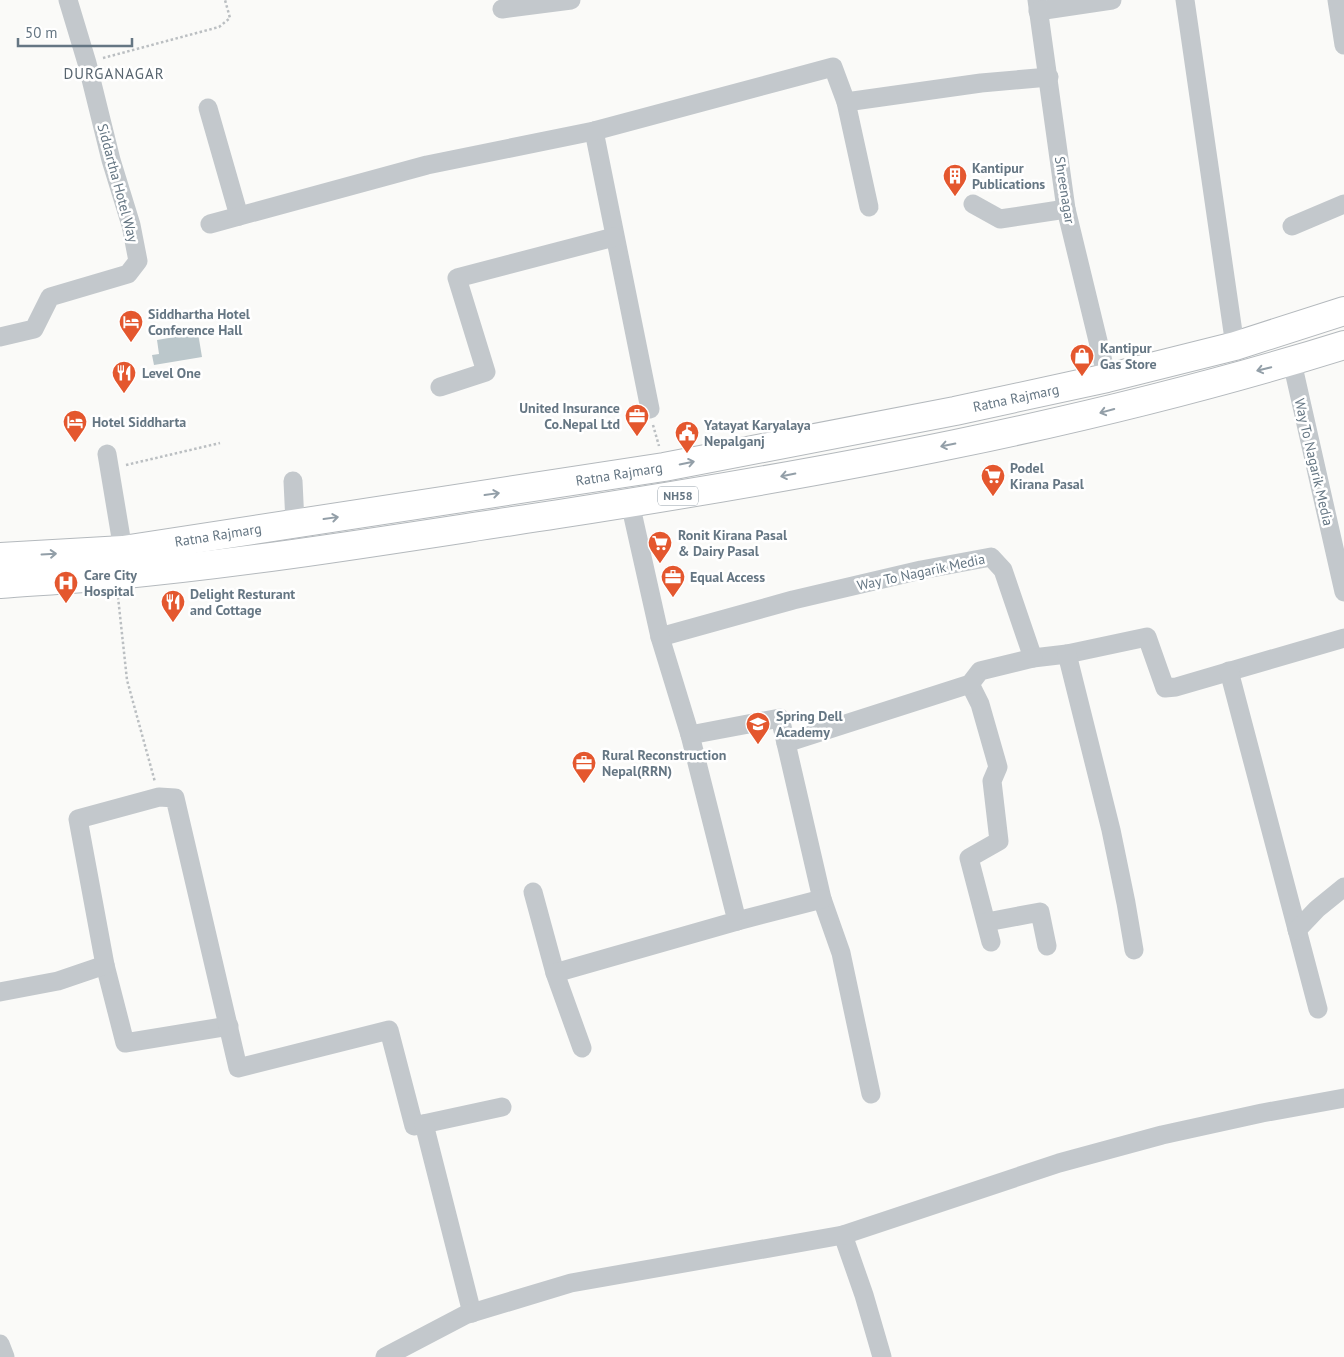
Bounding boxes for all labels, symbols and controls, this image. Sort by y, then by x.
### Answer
scale bar [18,15,131,47]
text: 50 m [25,23,58,42]
district label: DURGANAGAR [63,64,165,83]
street label: Siddartha Hotel Way [94,122,143,245]
street label: Shreenagar [1051,155,1079,225]
place label: Kantipur Publications [972,159,1045,193]
building icon: Kantipur Publications [942,163,968,197]
place label: Siddhartha Hotel Conference Hall [148,305,251,339]
hotel icon: Siddhartha Hotel Conference Hall [118,309,144,343]
place label: Kantipur Gas Store [1100,339,1157,373]
shop icon: Kantipur Gas Store [1069,343,1095,377]
restaurant icon: Level One [111,360,137,394]
place label: Level One [142,364,201,382]
one-way arrow [1256,365,1272,374]
street label: Ratna Rajmarg [971,380,1061,416]
street label: Way To Nagarik Media [1291,396,1337,528]
place label: United Insurance Co.Nepal Ltd [519,399,620,433]
office icon: United Insurance Co.Nepal Ltd [624,403,650,437]
one-way arrow [1099,406,1115,416]
hotel icon: Hotel Siddharta [62,409,88,443]
place label: Hotel Siddharta [92,413,186,431]
place label: Yatayat Karyalaya Nepalganj [703,416,811,450]
public building icon: Yatayat Karyalaya Nepalganj [674,420,700,454]
one-way arrow [940,441,956,450]
one-way arrow [678,457,694,467]
street label: Ratna Rajmarg [574,458,664,490]
place label: Podel Kirana Pasal [1010,459,1085,493]
supermarket icon: Podel Kirana Pasal [980,463,1006,497]
one-way arrow [780,471,796,480]
road number: NH58 [658,486,698,506]
one-way arrow [483,488,499,498]
one-way arrow [323,512,339,522]
street label: Ratna Rajmarg [173,519,263,551]
place label: Ronit Kirana Pasal & Dairy Pasal [678,526,788,560]
supermarket icon: Ronit Kirana Pasal & Dairy Pasal [647,530,673,564]
one-way arrow [40,549,56,558]
street label: Way To Nagarik Media [855,550,987,594]
office icon: Equal Access [660,564,686,598]
place label: Care City Hospital [84,566,137,600]
place label: Equal Access [690,568,765,586]
hospital icon: Care City Hospital [53,570,79,604]
place label: Delight Resturant and Cottage [190,585,295,619]
restaurant icon: Delight Resturant and Cottage [160,589,186,623]
place label: Spring Dell Academy [776,707,844,741]
school or university icon: Spring Dell Academy [745,711,771,745]
place label: Rural Reconstruction Nepal(RRN) [602,746,726,780]
office icon: Rural Reconstruction Nepal(RRN) [571,750,597,784]

